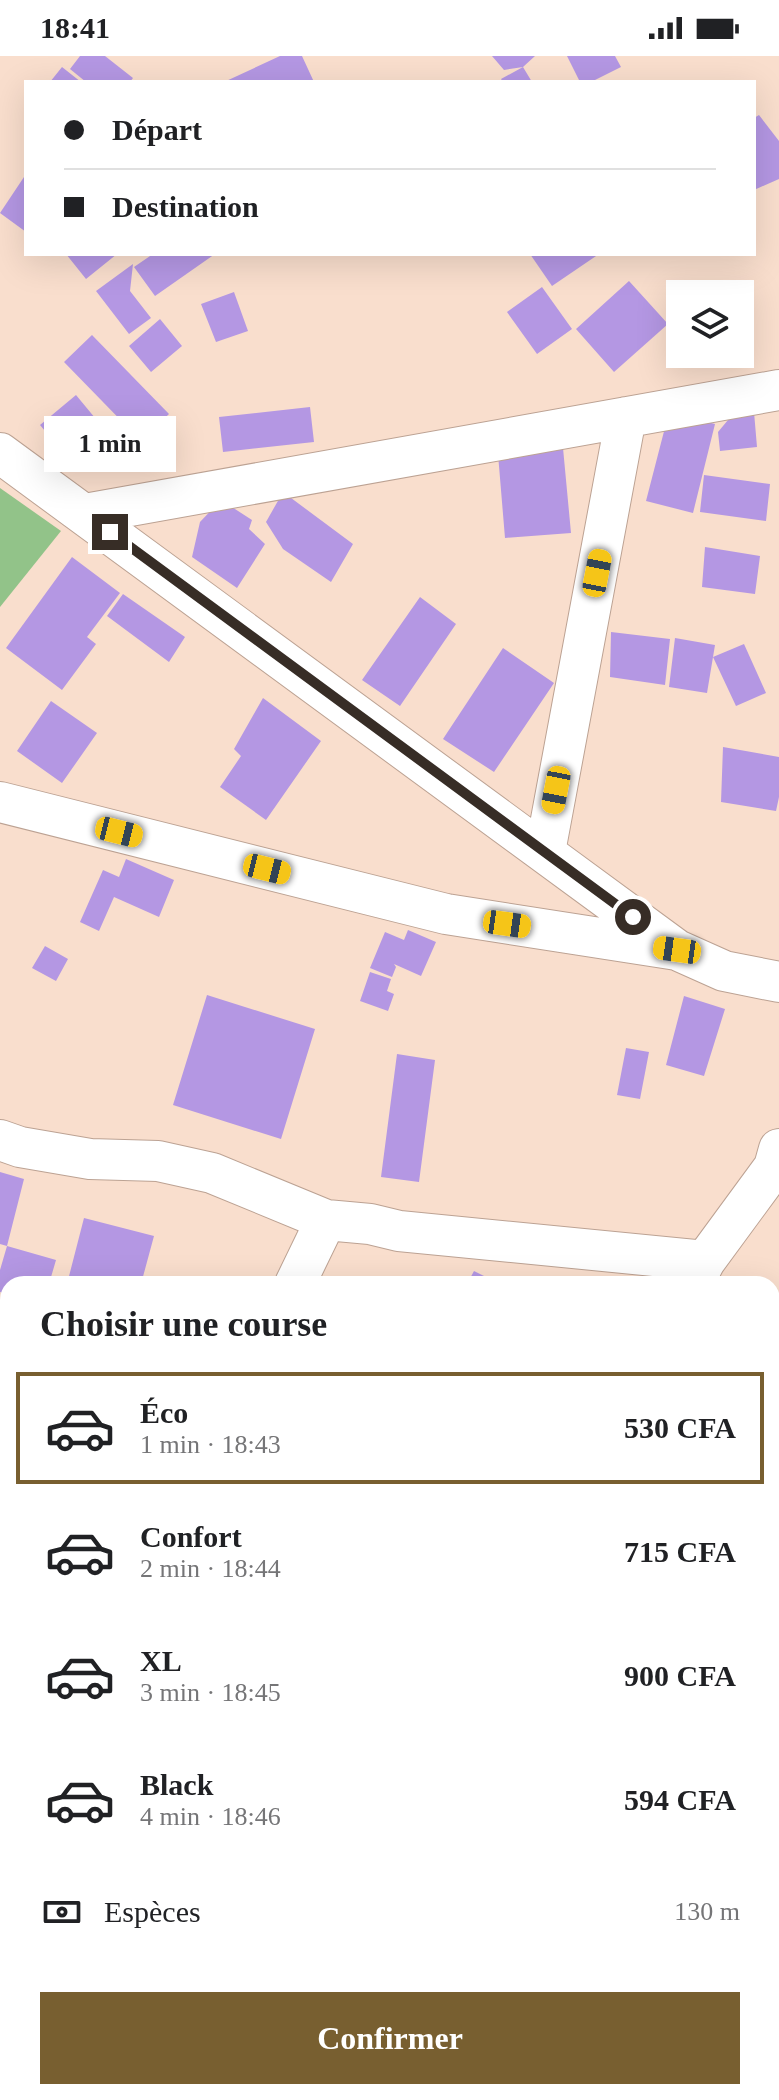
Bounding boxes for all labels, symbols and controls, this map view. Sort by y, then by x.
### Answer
text: 18:41 [40,11,110,44]
text: Départ [112,113,202,146]
text: Destination [112,190,259,223]
map controls [666,280,754,368]
button: layers [666,280,754,368]
callout: 1 min [44,416,176,472]
text: 1 min [79,429,141,458]
route end [92,514,128,550]
car [581,547,613,599]
car [540,764,572,816]
car [93,815,145,849]
car [241,852,293,886]
route start [615,899,651,935]
car [482,909,532,939]
car [652,935,702,965]
text: Choisir une course [40,1304,327,1344]
icon: car [44,1392,116,1464]
text: Éco [140,1396,188,1429]
text: 530 CFA [624,1411,736,1444]
text: 1 min · 18:43 [140,1430,281,1459]
icon: car [44,1516,116,1588]
text: Confort [140,1520,242,1553]
text: 715 CFA [624,1535,736,1568]
text: 2 min · 18:44 [140,1554,281,1583]
icon: car [44,1640,116,1712]
text: XL [140,1644,182,1677]
text: 900 CFA [624,1659,736,1692]
text: 3 min · 18:45 [140,1678,281,1707]
icon: car [44,1764,116,1836]
text: Black [140,1768,213,1801]
text: 594 CFA [624,1783,736,1816]
text: 4 min · 18:46 [140,1802,281,1831]
icon: cash [40,1890,84,1934]
text: Espèces [104,1895,201,1928]
text: 130 m [674,1897,740,1926]
button: Confirmer [40,1992,740,2084]

